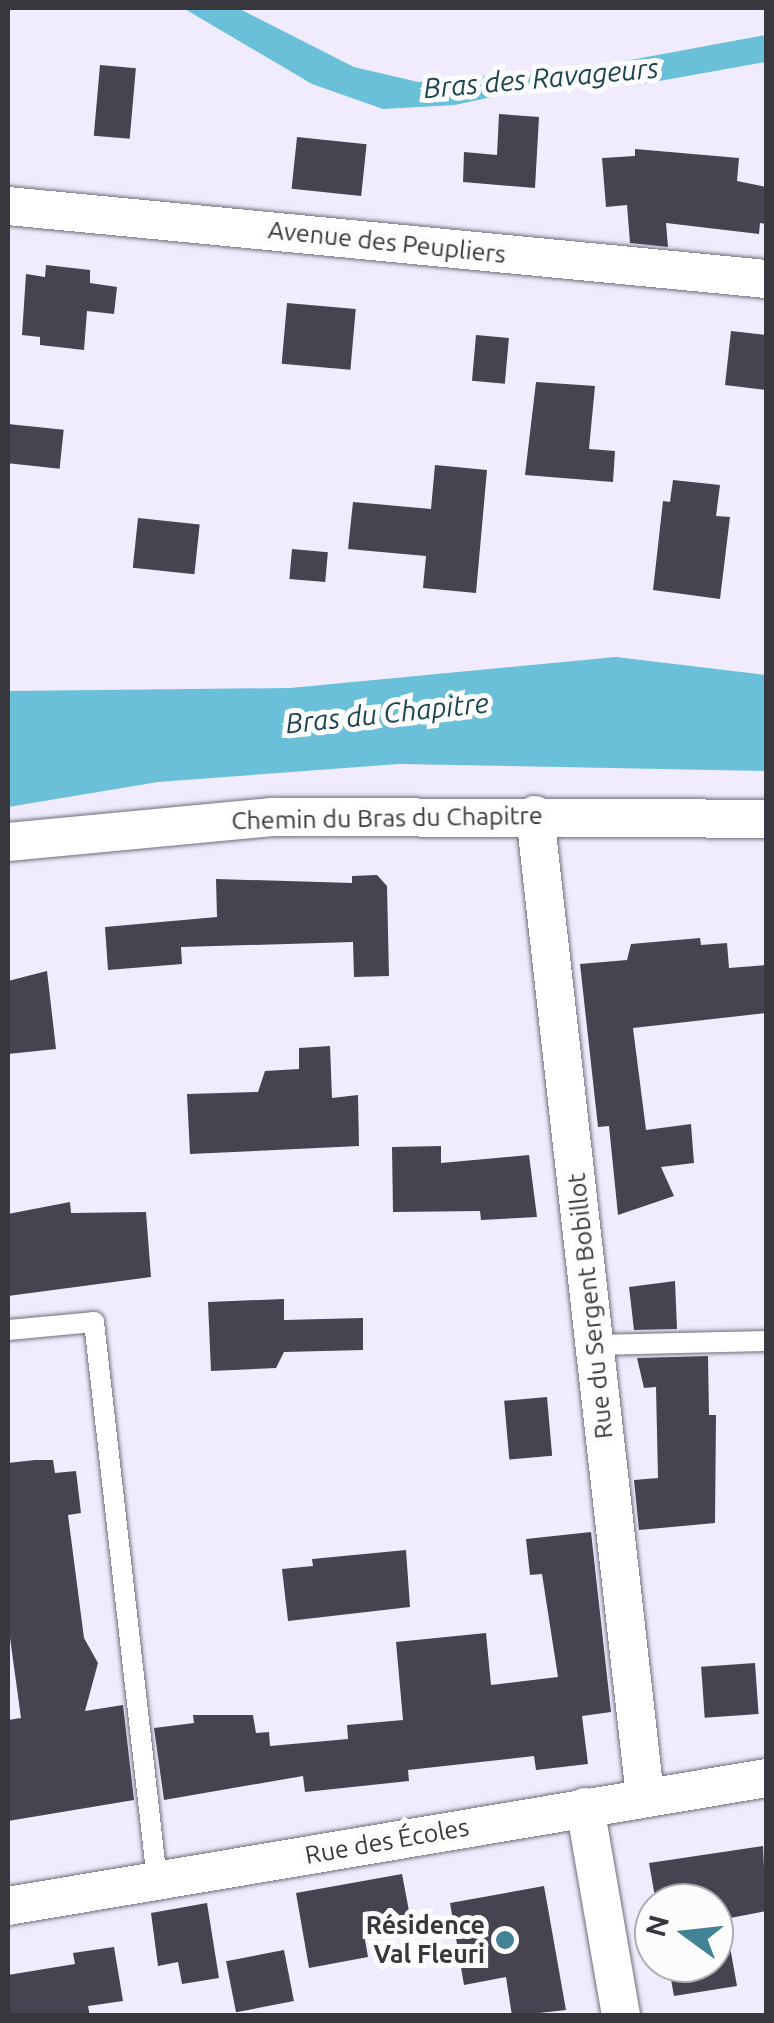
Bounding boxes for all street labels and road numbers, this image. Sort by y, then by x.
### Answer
street label: Avenue des Peupliers [267,215,507,269]
street label: Chemin du Bras du Chapitre [231,800,543,836]
street label: Rue du Sergent Bobillot [561,1172,619,1440]
street label: Rue des Écoles [303,1812,471,1870]

